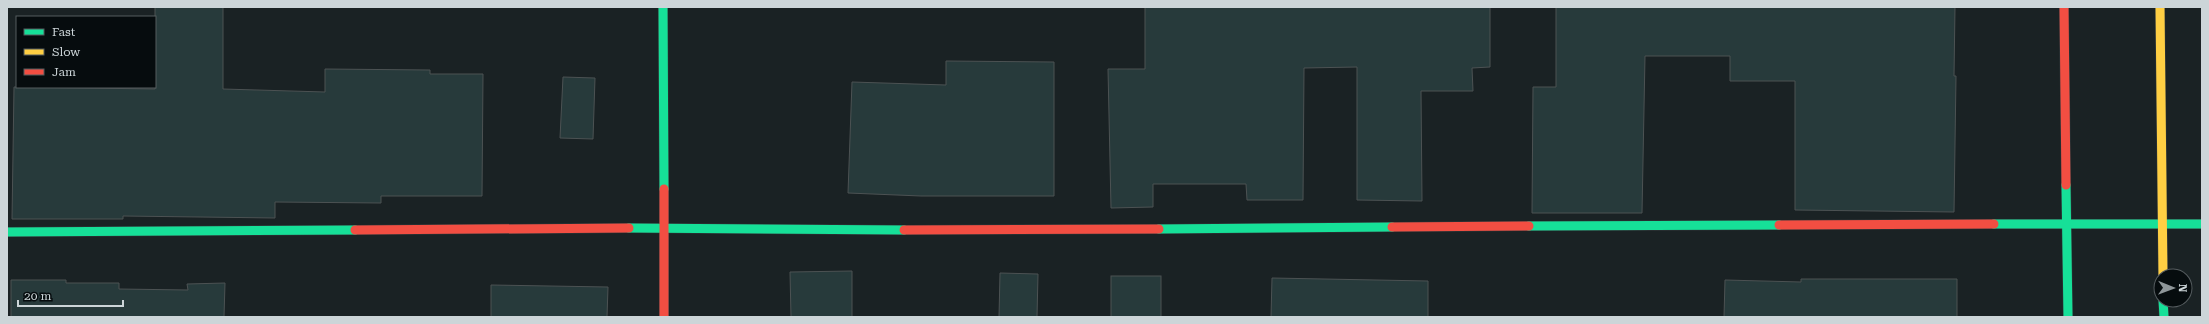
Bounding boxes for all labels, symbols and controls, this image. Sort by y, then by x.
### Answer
legend [16,16,156,88]
text: Fast [52,25,76,39]
text: Slow [52,45,80,59]
text: Jam [52,65,76,79]
north arrow [2153,268,2193,308]
scale bar [18,282,123,308]
text: N [2176,284,2189,293]
text: 20 m [24,289,51,303]

